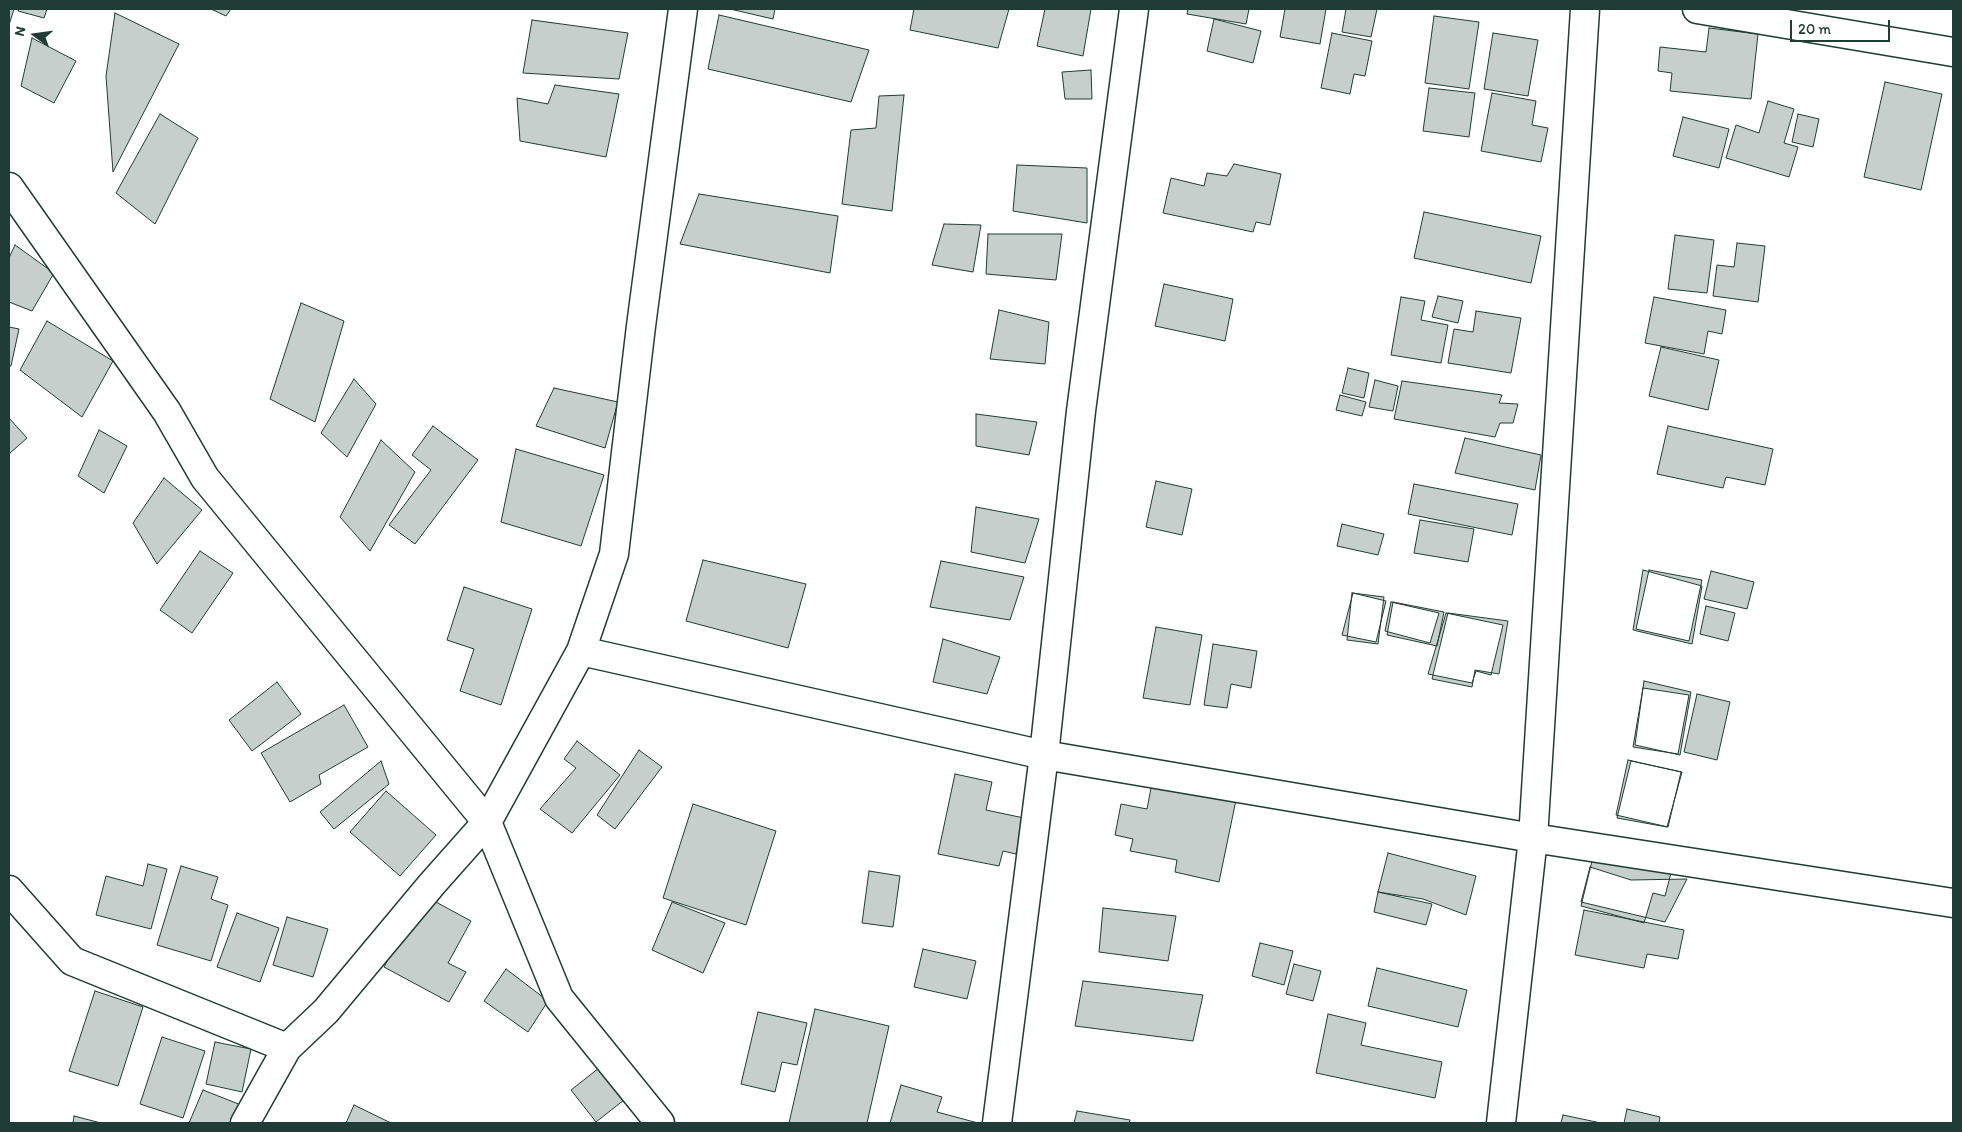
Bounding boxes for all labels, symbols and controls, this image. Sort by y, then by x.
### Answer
north arrow [10,10,60,60]
scale bar [1792,10,1892,42]
text: 20 m [1798,20,1831,38]
text: N [11,25,29,38]

